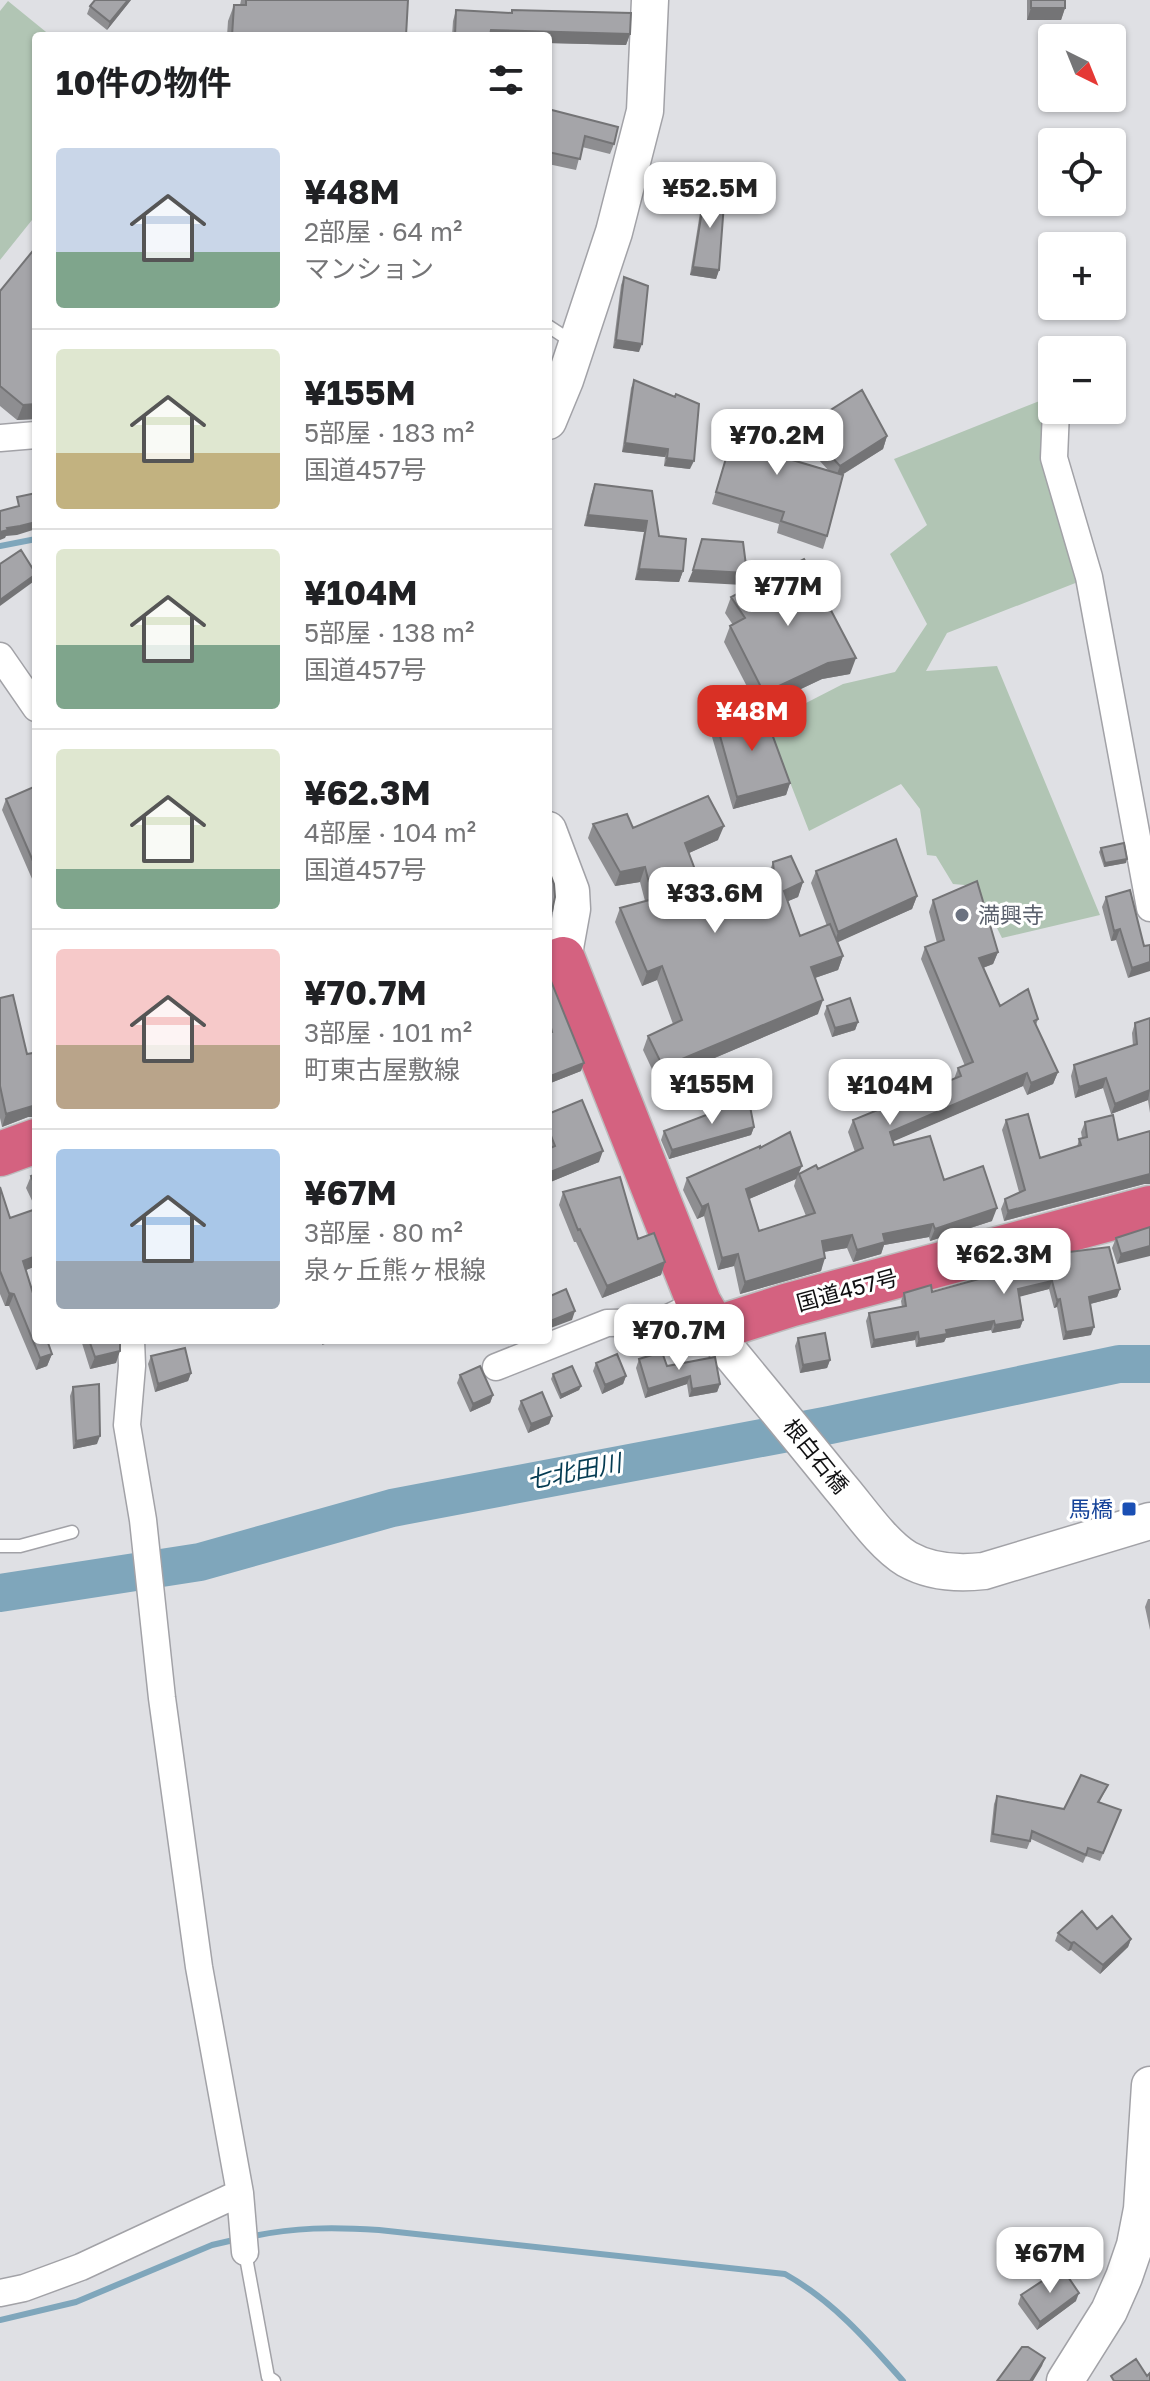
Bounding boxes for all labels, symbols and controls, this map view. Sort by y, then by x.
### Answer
north arrow [1038,24,1126,112]
map controls [1038,24,1126,424]
icon: filters [484,58,528,102]
text: 10件の物件 [56,62,232,102]
button: locate [1038,128,1126,216]
pin: ¥52.5M [645,162,775,230]
text: ¥48M [304,171,400,211]
text: ¥52.5M [662,172,758,203]
icon: home [120,180,216,276]
text: 2部屋 · 64 m² [304,216,462,247]
button: + [1038,232,1126,320]
text: マンション [304,253,434,284]
button: − [1038,336,1126,424]
text: ¥155M [304,372,416,412]
icon: home [120,381,216,477]
pin: ¥70.2M [712,409,842,477]
text: 5部屋 · 183 m² [304,417,474,448]
text: ¥70.2M [729,419,825,450]
text: 国道457号 [304,454,427,485]
pin: ¥77M [741,560,835,628]
text: ¥77M [754,570,822,601]
text: ¥104M [304,572,418,612]
icon: home [120,581,216,677]
text: 5部屋 · 138 m² [304,617,474,648]
text: 国道457号 [304,654,427,685]
pin: ¥48M [705,685,799,753]
text: ¥48M [715,695,789,726]
text: ¥62.3M [304,772,431,812]
icon: home [120,781,216,877]
text: 4部屋 · 104 m² [304,817,476,848]
text: 国道457号 [304,854,427,885]
pin: ¥33.6M [650,867,780,935]
text: ¥33.6M [667,877,763,908]
place label: 満興寺 [978,901,1044,928]
marker: 満興寺 [953,906,971,924]
text: ¥70.7M [304,972,427,1012]
icon: home [120,981,216,1077]
text: 3部屋 · 101 m² [304,1017,472,1048]
text: 町東古屋敷線 [304,1054,460,1085]
pin: ¥155M [656,1058,768,1126]
pin: ¥104M [834,1059,946,1127]
text: ¥155M [669,1068,755,1099]
text: ¥104M [847,1069,933,1100]
text: ¥67M [304,1172,397,1212]
icon: home [120,1181,216,1277]
text: 3部屋 · 80 m² [304,1217,463,1248]
pin: ¥62.3M [939,1228,1069,1296]
text: ¥62.3M [956,1238,1052,1269]
text: 泉ヶ丘熊ヶ根線 [304,1254,486,1285]
street label: 国道457号 [793,1263,901,1316]
pin: ¥70.7M [614,1304,744,1372]
text: ¥70.7M [632,1314,726,1345]
street label: 根白石橋 [778,1413,855,1498]
water label: 七北田川 [524,1447,627,1494]
place label: 馬橋 [1069,1495,1113,1522]
marker: 馬橋 [1120,1500,1138,1518]
pin: ¥67M [1003,2227,1097,2295]
text: ¥67M [1015,2237,1085,2268]

